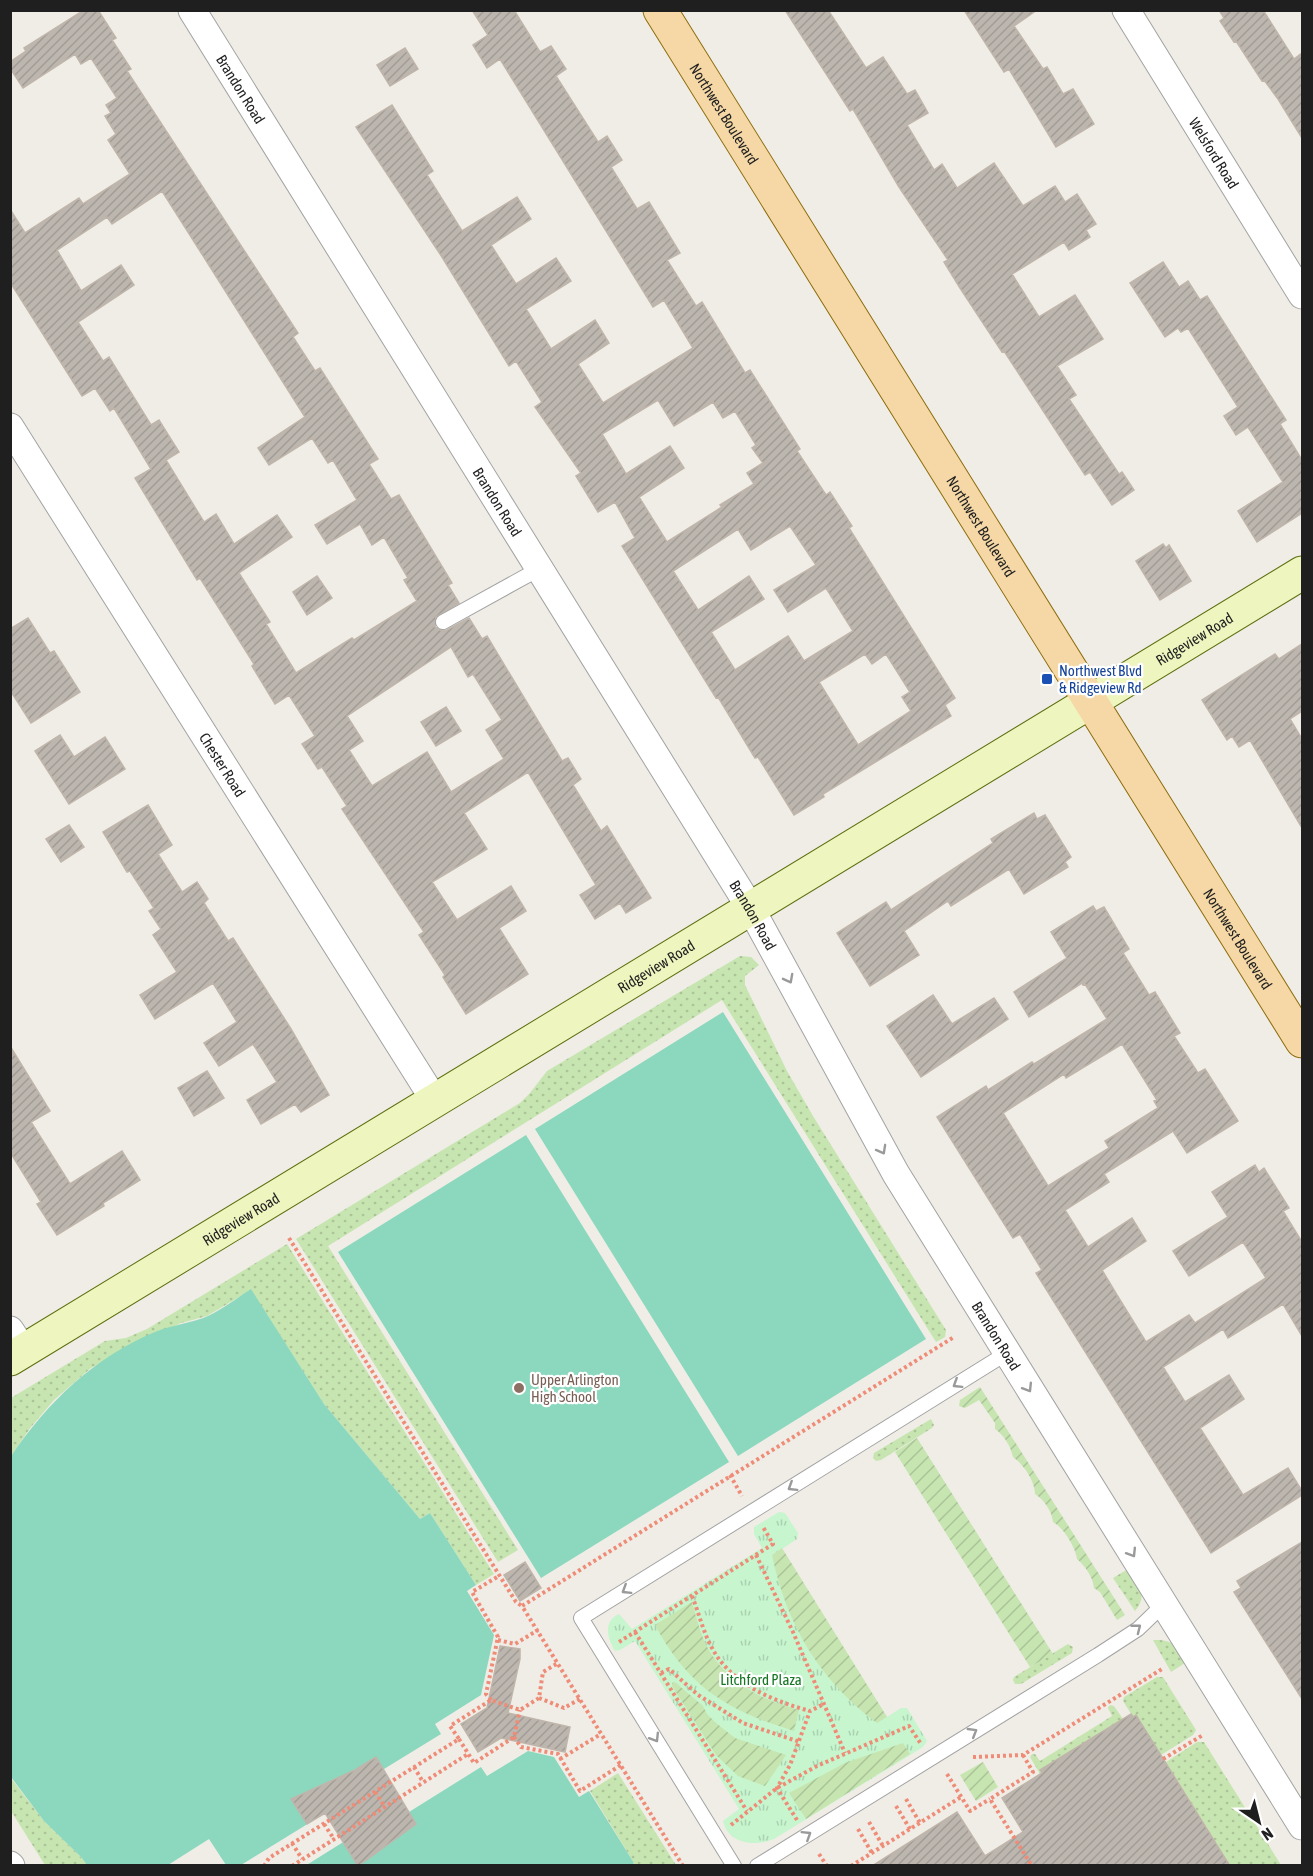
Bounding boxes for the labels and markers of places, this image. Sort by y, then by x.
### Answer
place label: Northwest Blvd & Ridgeview Rd [1059,662,1142,696]
marker: Northwest Blvd & Ridgeview Rd [1040,672,1054,686]
place label: Upper Arlington High School [531,1371,619,1405]
marker: Upper Arlington High School [512,1381,526,1395]

